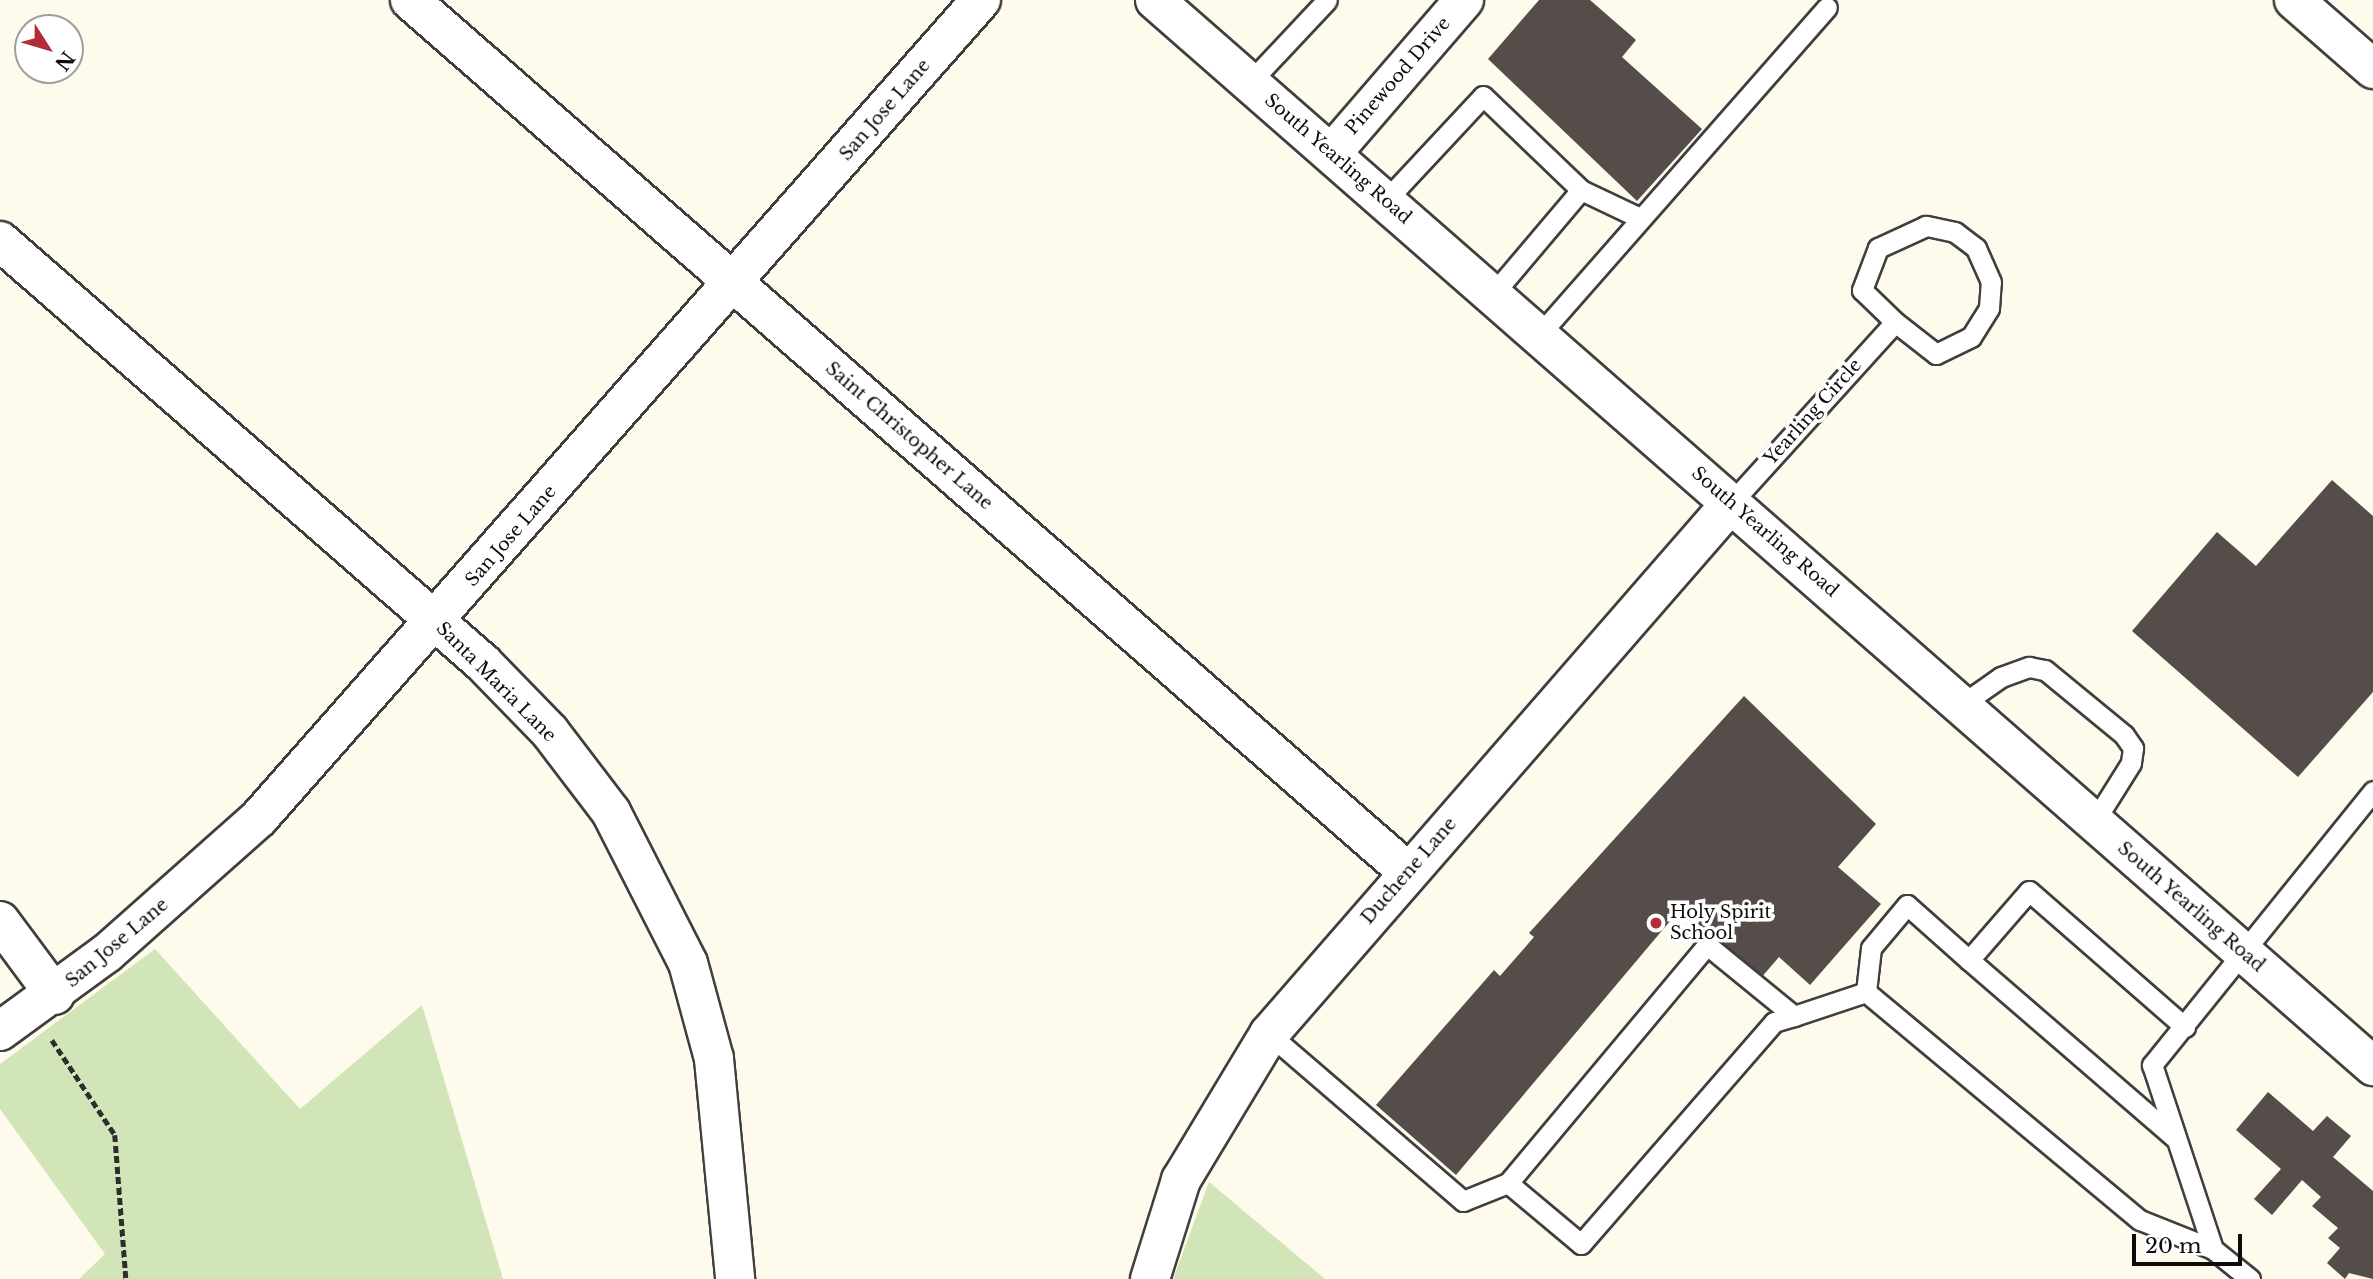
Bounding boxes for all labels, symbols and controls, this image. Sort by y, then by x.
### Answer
street label: Pinewood Drive [1341,13,1455,139]
north arrow [14,14,84,84]
text: N [50,47,79,75]
street label: San Jose Lane [835,55,935,165]
street label: South Yearling Road [1260,89,1416,229]
street label: Yearling Circle [1760,354,1866,470]
street label: Saint Christopher Lane [821,357,997,515]
street label: South Yearling Road [1687,462,1843,602]
street label: San Jose Lane [461,481,561,591]
street label: Santa Maria Lane [431,617,561,747]
street label: Duchene Lane [1357,813,1461,929]
street label: South Yearling Road [2113,837,2269,977]
street label: San Jose Lane [61,894,173,992]
place label: Holy Spirit School [1670,902,1772,944]
marker: Holy Spirit School [1648,915,1664,931]
scale bar [2135,1220,2245,1264]
text: 20 m [2145,1233,2202,1259]

